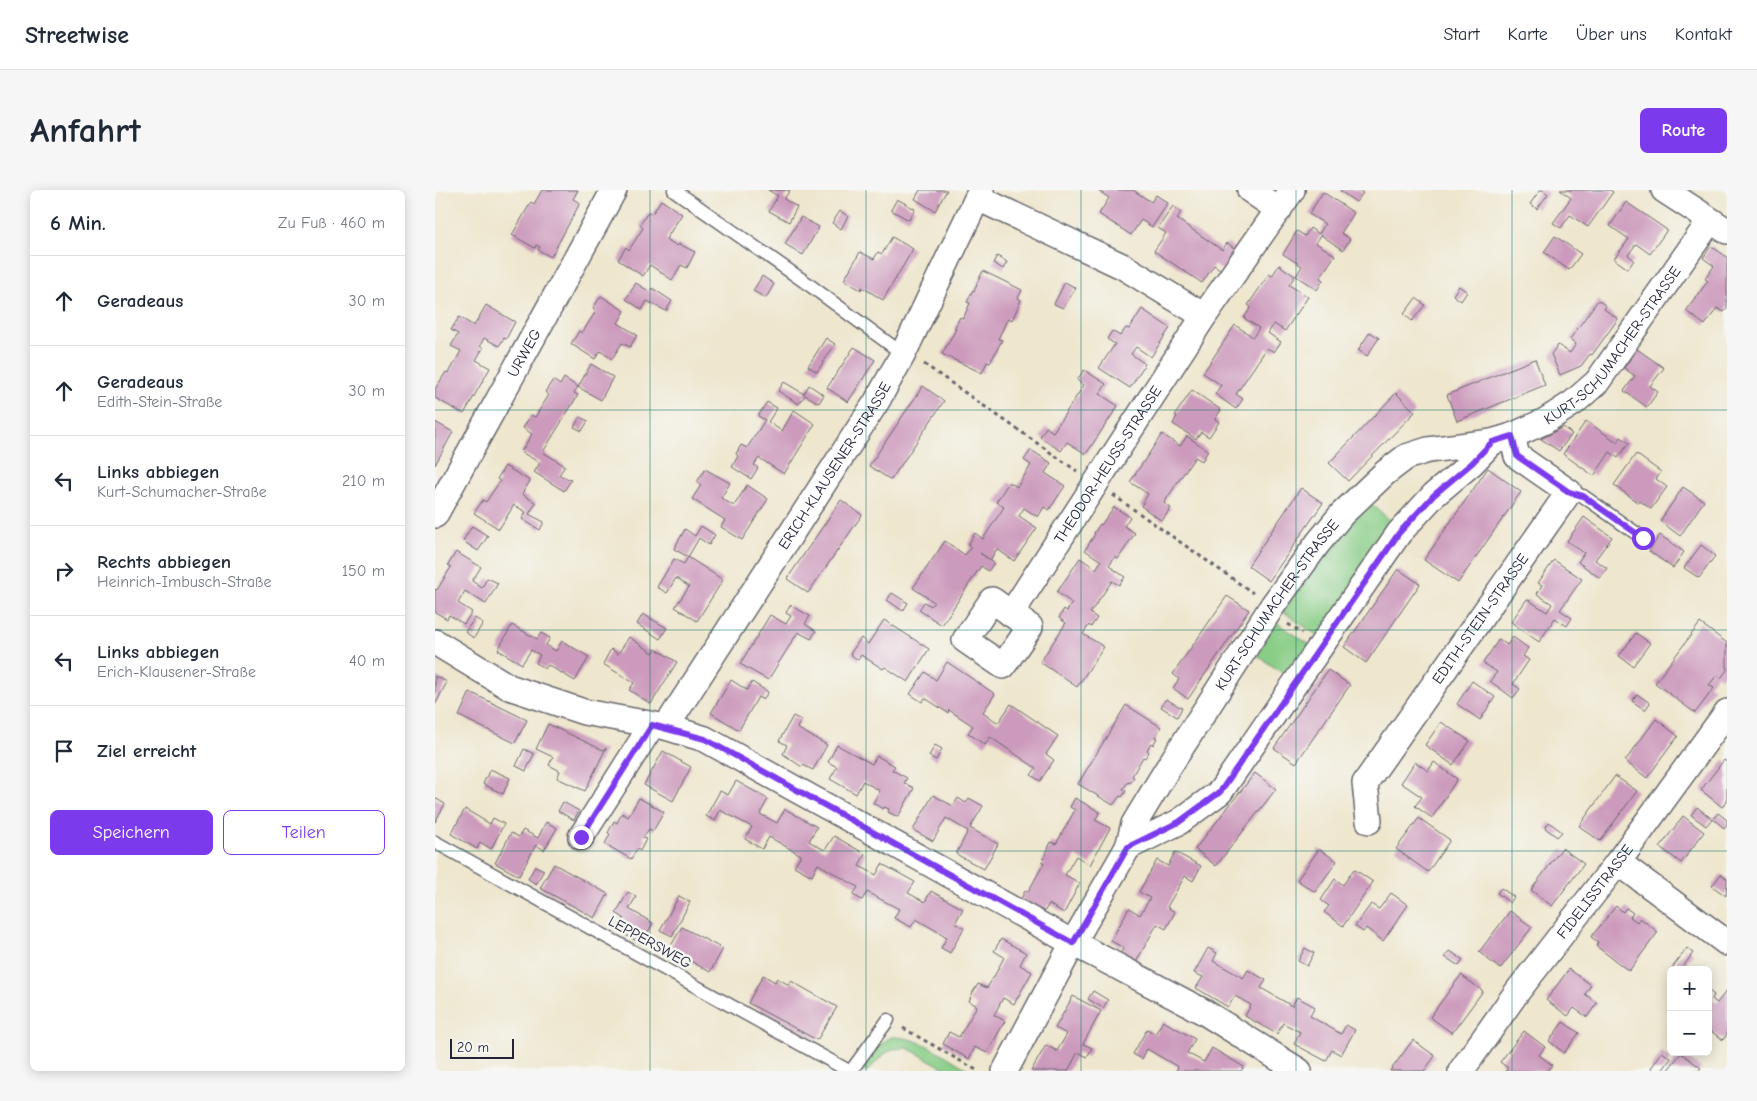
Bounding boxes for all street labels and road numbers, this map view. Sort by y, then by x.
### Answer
street label: KURT-SCHUMACHER-STRASSE [1541,263,1684,428]
street label: URWEG [504,326,545,380]
street label: ERICH-KLAUSENER-STRASSE [774,379,895,553]
street label: THEODOR-HEUSS-STRASSE [1050,383,1165,547]
street label: KURT-SCHUMACHER-STRASSE [1211,516,1343,694]
street label: EDITH-STEIN-STRASSE [1428,550,1532,687]
street label: FIDELISSTRASSE [1553,841,1637,942]
street label: LEPPERSWEG [605,912,695,972]

